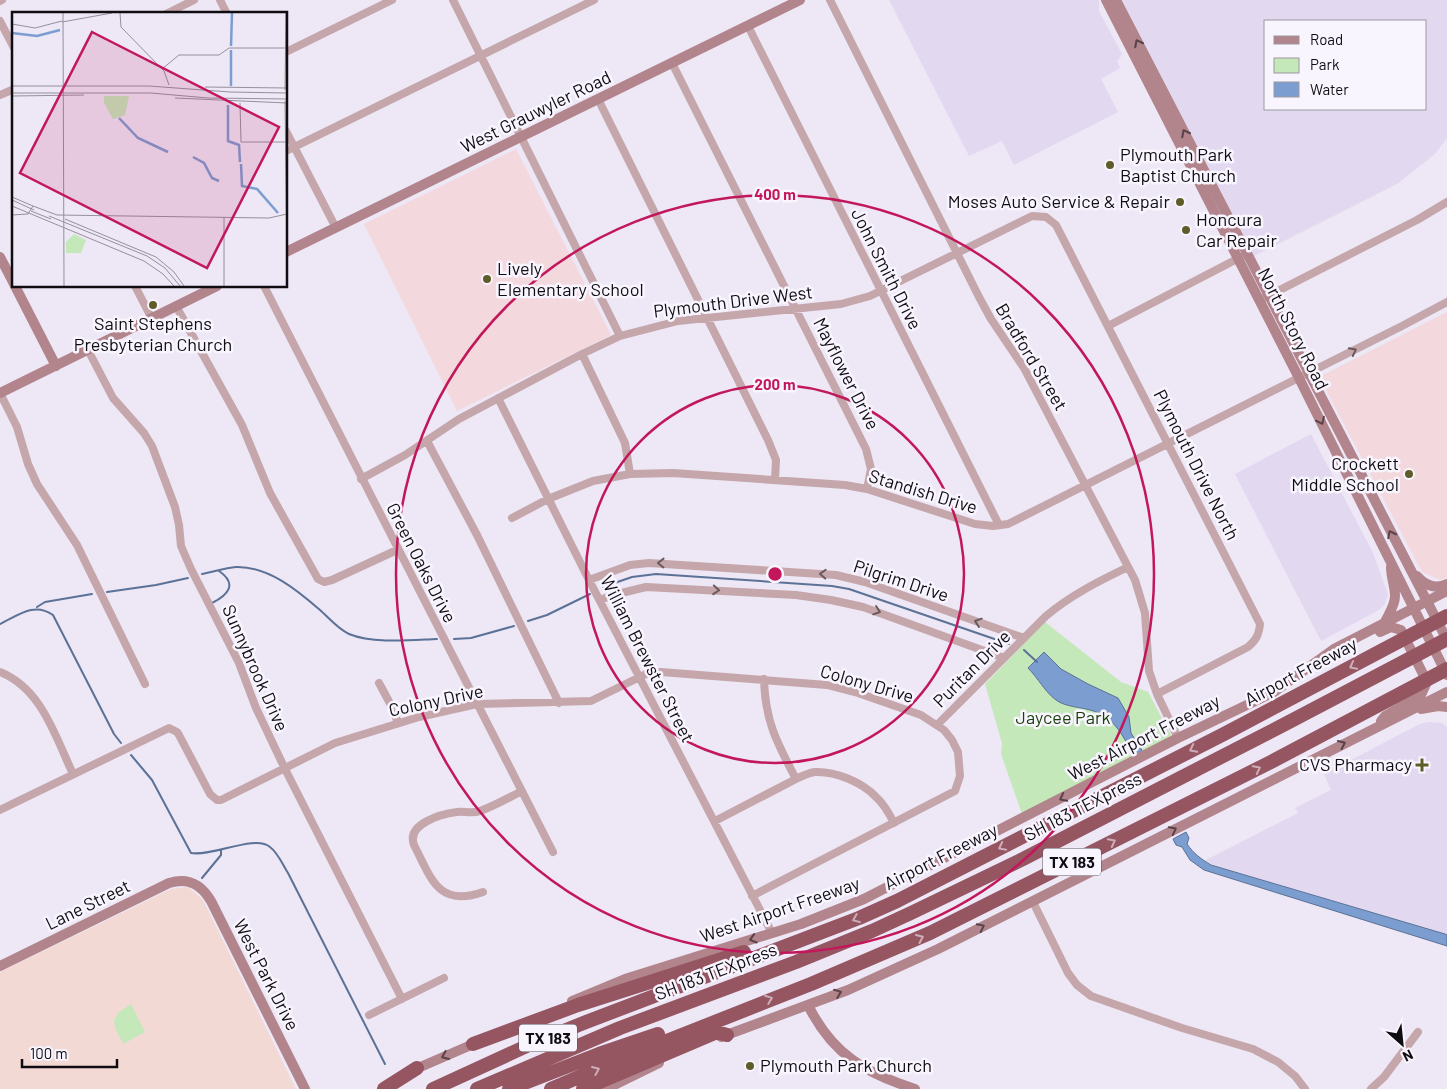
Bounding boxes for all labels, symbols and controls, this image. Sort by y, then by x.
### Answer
inset map [12,12,288,288]
legend [1264,20,1427,110]
text: Road [1310,30,1343,48]
one-way arrow [1134,39,1144,48]
text: Park [1310,55,1340,73]
street label: West Grauwyler Road [457,65,614,157]
text: Water [1310,80,1349,98]
one-way arrow [1181,129,1191,138]
place label: Plymouth Park Baptist Church [1120,143,1236,186]
marker: Plymouth Park Baptist Church [1104,159,1116,171]
text: 400 m [754,185,796,203]
place label: Moses Auto Service & Repair [948,190,1170,212]
marker: Moses Auto Service & Repair [1174,196,1186,208]
street label: John Smith Drive [847,204,927,333]
place label: Honcura Car Repair [1196,208,1277,251]
marker: Honcura Car Repair [1180,224,1192,236]
place label: Lively Elementary School [497,257,644,300]
street label: North Story Road [1254,264,1334,393]
marker: Lively Elementary School [481,273,493,285]
street label: Plymouth Drive West [652,280,814,322]
marker: Saint Stephens Presbyterian Church [147,299,159,311]
street label: Bradford Street [991,299,1073,414]
place label: Saint Stephens Presbyterian Church [74,312,232,355]
street label: Mayflower Drive [809,314,885,433]
one-way arrow [1348,347,1357,357]
text: 200 m [754,375,796,393]
street label: Plymouth Drive North [1149,386,1244,543]
one-way arrow [1315,416,1325,425]
place label: Crockett Middle School [1291,452,1399,495]
street label: Standish Drive [866,464,980,518]
marker: Crockett Middle School [1403,468,1415,480]
street label: Green Oaks Drive [382,499,462,626]
one-way arrow [1387,530,1397,539]
street label: Pilgrim Drive [851,554,952,606]
one-way arrow [656,558,664,568]
centre of rings [766,565,784,583]
one-way arrow [818,569,826,580]
street label: William Brewster Street [596,571,700,746]
one-way arrow [712,585,720,596]
street label: Sunnybrook Drive [218,601,294,734]
one-way arrow [872,605,880,615]
one-way arrow [974,618,982,628]
street label: Puritan Drive [928,625,1015,712]
street label: Airport Freeway [1241,632,1361,710]
street label: Colony Drive [818,659,917,707]
one-way arrow [1349,660,1358,670]
street label: Colony Drive [386,679,485,721]
street label: West Airport Freeway [1064,689,1223,785]
park label: Jaycee Park [1016,706,1110,728]
one-way arrow [1337,740,1346,751]
one-way arrow [1189,743,1198,753]
place label: CVS Pharmacy [1299,753,1412,775]
marker: CVS Pharmacy [1416,759,1428,771]
one-way arrow [1252,764,1261,775]
street label: SH 183 TEXpress [1020,767,1145,845]
one-way arrow [1059,792,1068,802]
street label: Airport Freeway [880,818,1001,894]
one-way arrow [1168,826,1177,836]
one-way arrow [1107,838,1116,848]
one-way arrow [998,841,1007,851]
road number: TX 183 [1043,849,1101,876]
street label: West Airport Freeway [697,871,862,947]
street label: Lane Street [42,874,133,934]
one-way arrow [852,912,861,923]
street label: West Park Drive [229,915,304,1034]
one-way arrow [976,923,985,933]
one-way arrow [749,933,757,943]
one-way arrow [915,934,924,944]
street label: SH 183 TEXpress [651,938,780,1004]
one-way arrow [833,989,842,1000]
one-way arrow [765,995,773,1005]
north arrow [1377,1019,1427,1069]
road number: TX 183 [519,1024,577,1052]
scale bar [22,1036,118,1068]
text: 100 m [30,1044,68,1062]
text: N [1400,1046,1416,1066]
one-way arrow [441,1050,450,1061]
place label: Plymouth Park Church [760,1054,932,1076]
marker: Plymouth Park Church [744,1060,756,1072]
one-way arrow [591,1065,600,1076]

